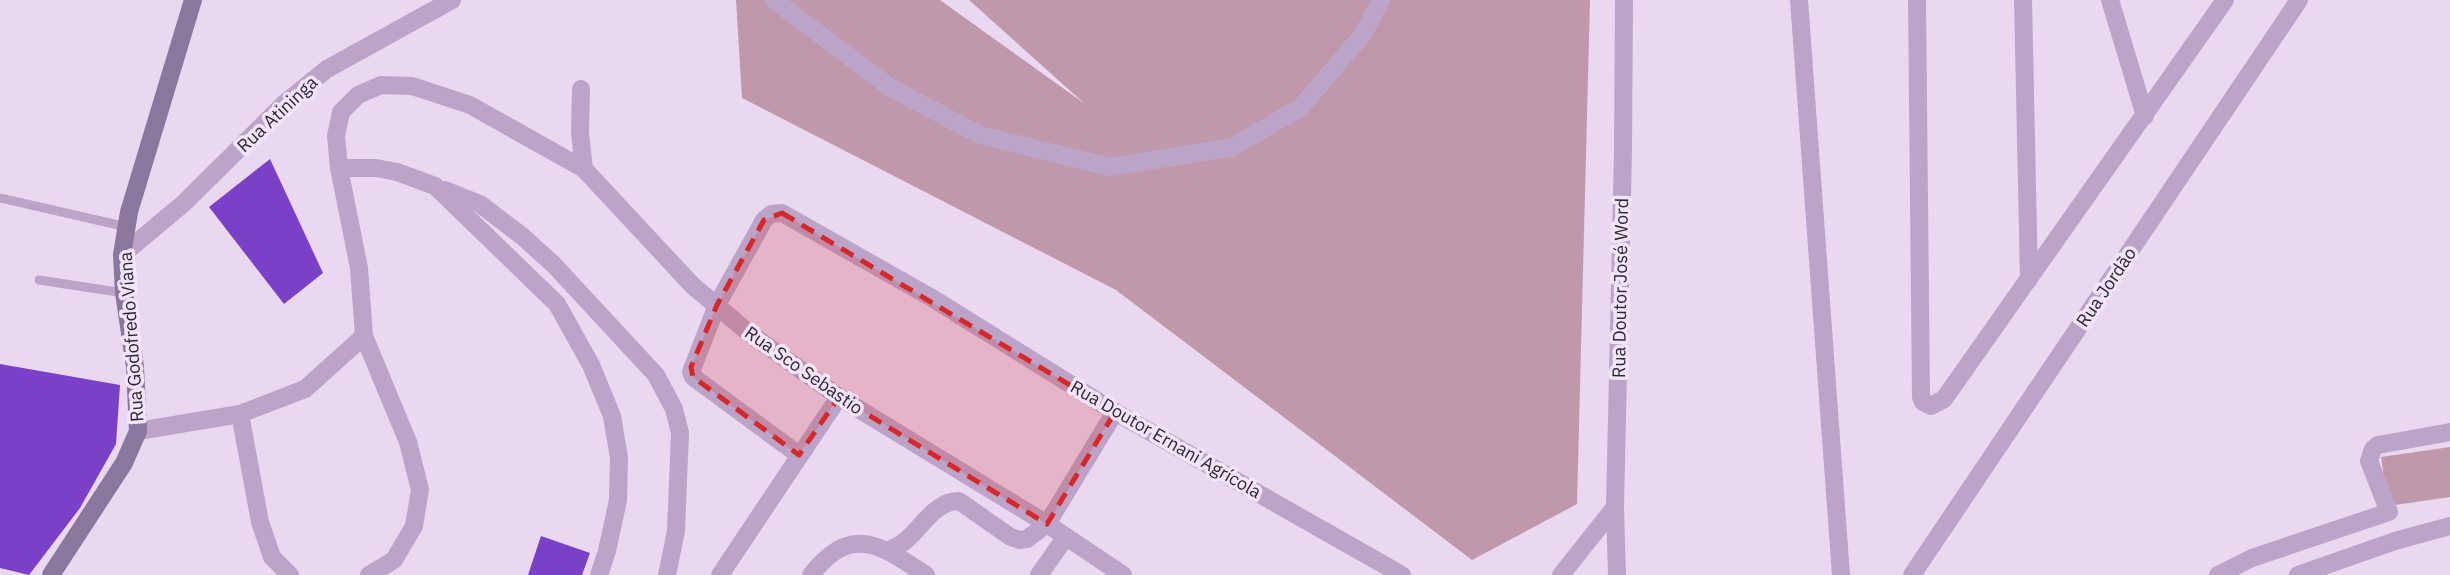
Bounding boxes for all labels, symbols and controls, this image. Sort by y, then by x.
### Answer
street label: Rua Atininga [232,71,322,157]
street label: Rua Doutor José Word [1607,198,1633,378]
street label: Rua Jordão [2071,243,2141,331]
street label: Rua Godofredo Viana [114,251,148,423]
street label: Rua Sco Sebastio [740,321,868,419]
street label: Rua Doutor Ernani Agrícola [1066,375,1266,503]

